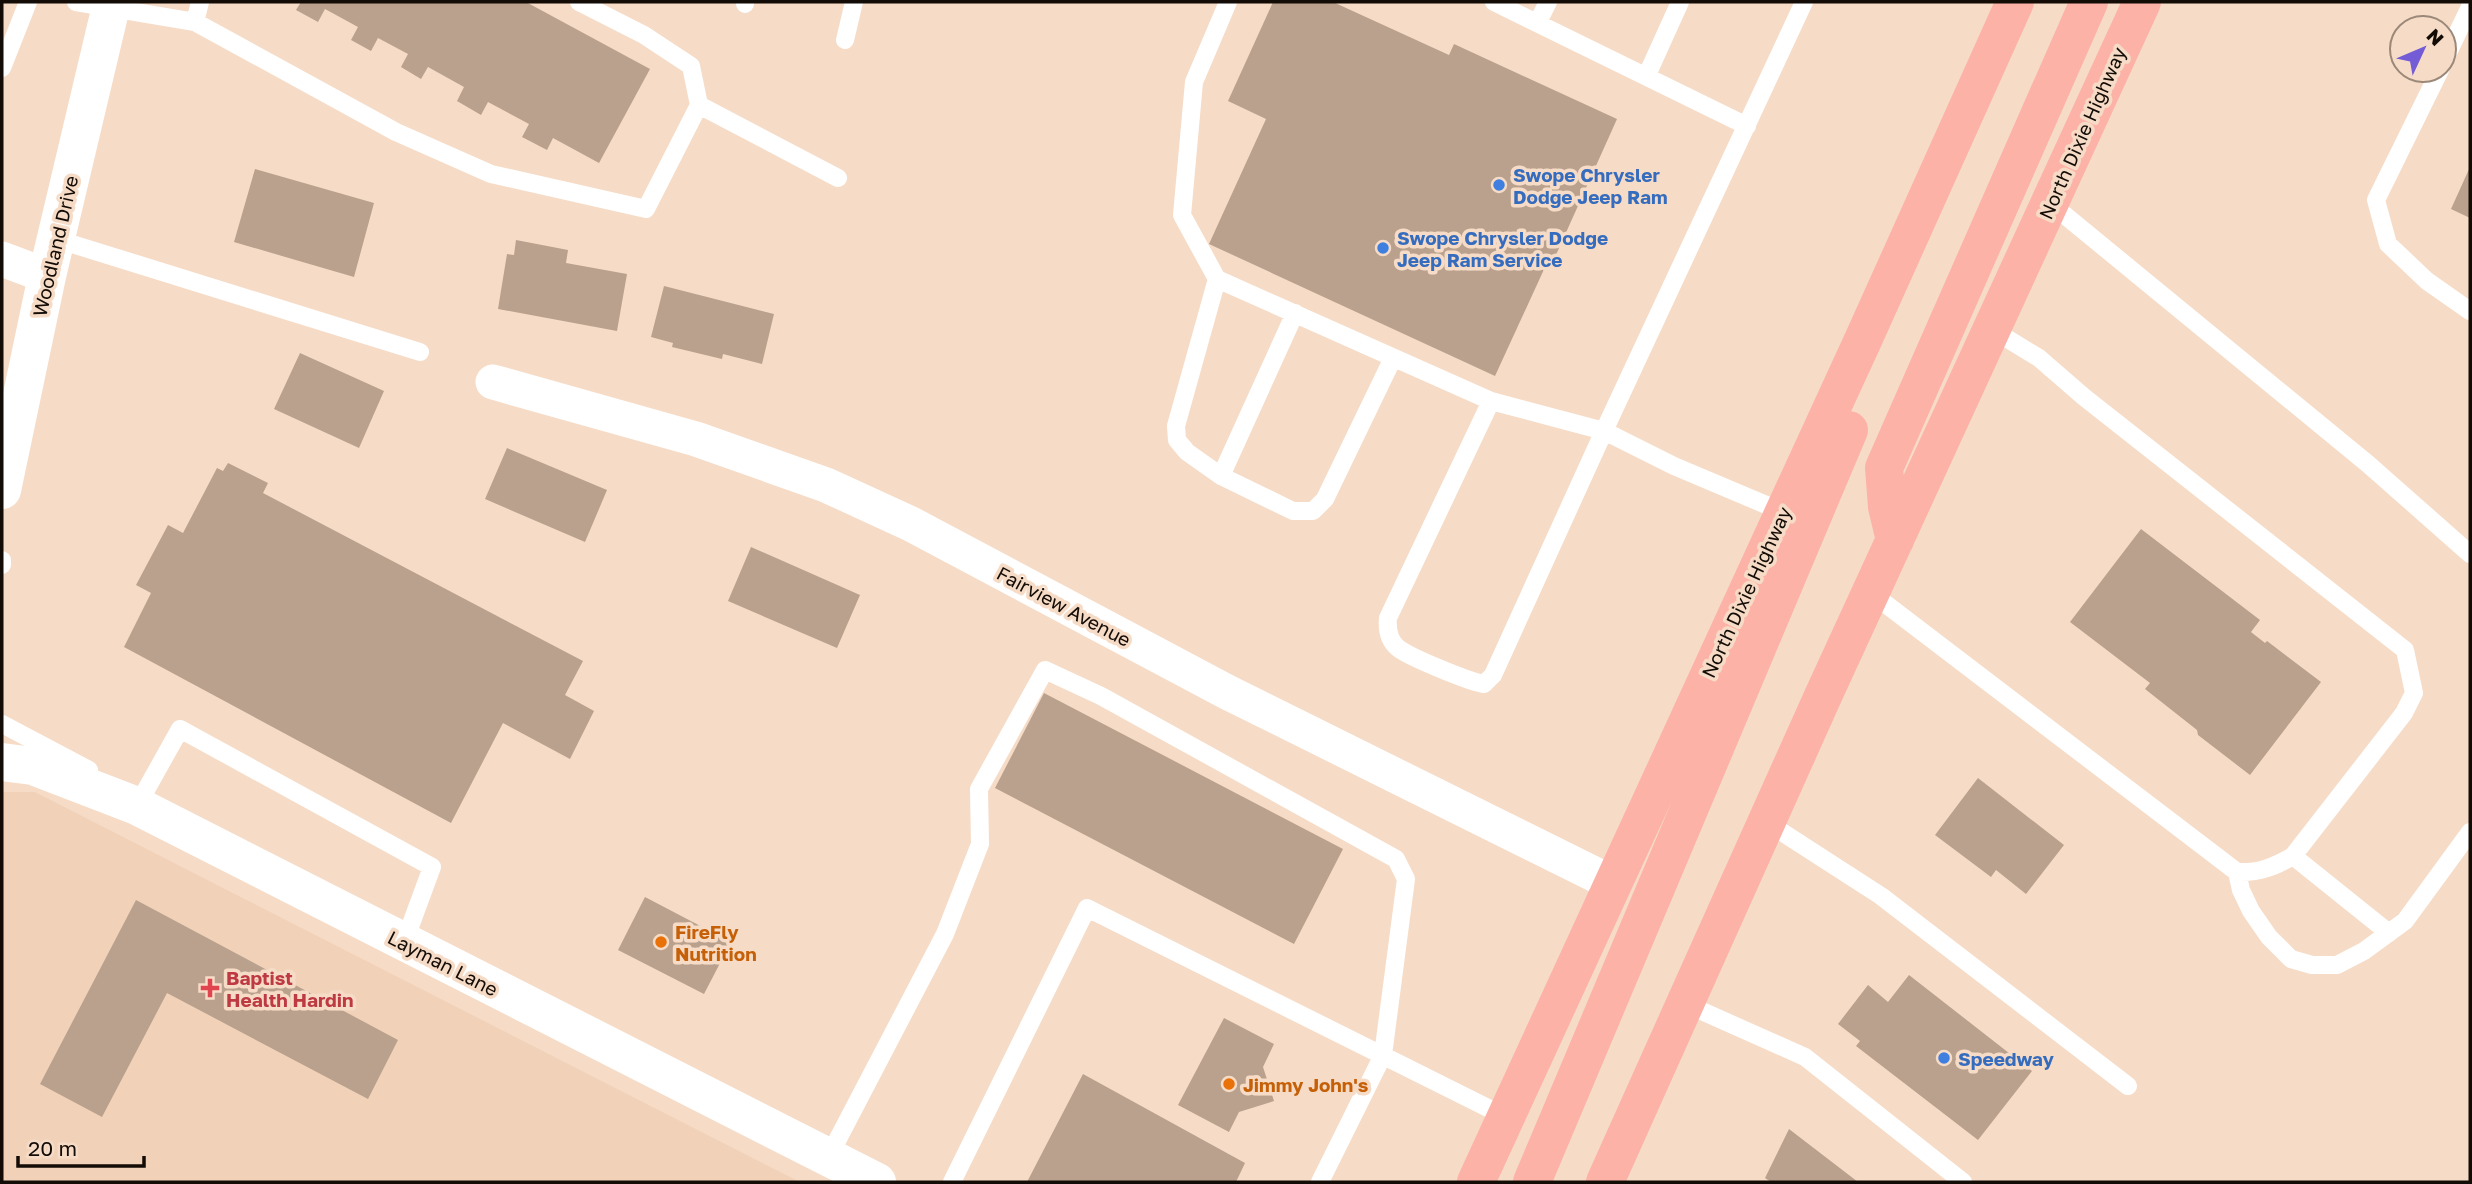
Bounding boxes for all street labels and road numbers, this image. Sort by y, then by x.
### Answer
street label: North Dixie Highway [2034,43,2130,223]
street label: Woodland Drive [28,173,82,319]
street label: North Dixie Highway [1696,502,1796,681]
street label: Fairview Avenue [993,561,1135,651]
street label: Layman Lane [384,925,502,1001]

